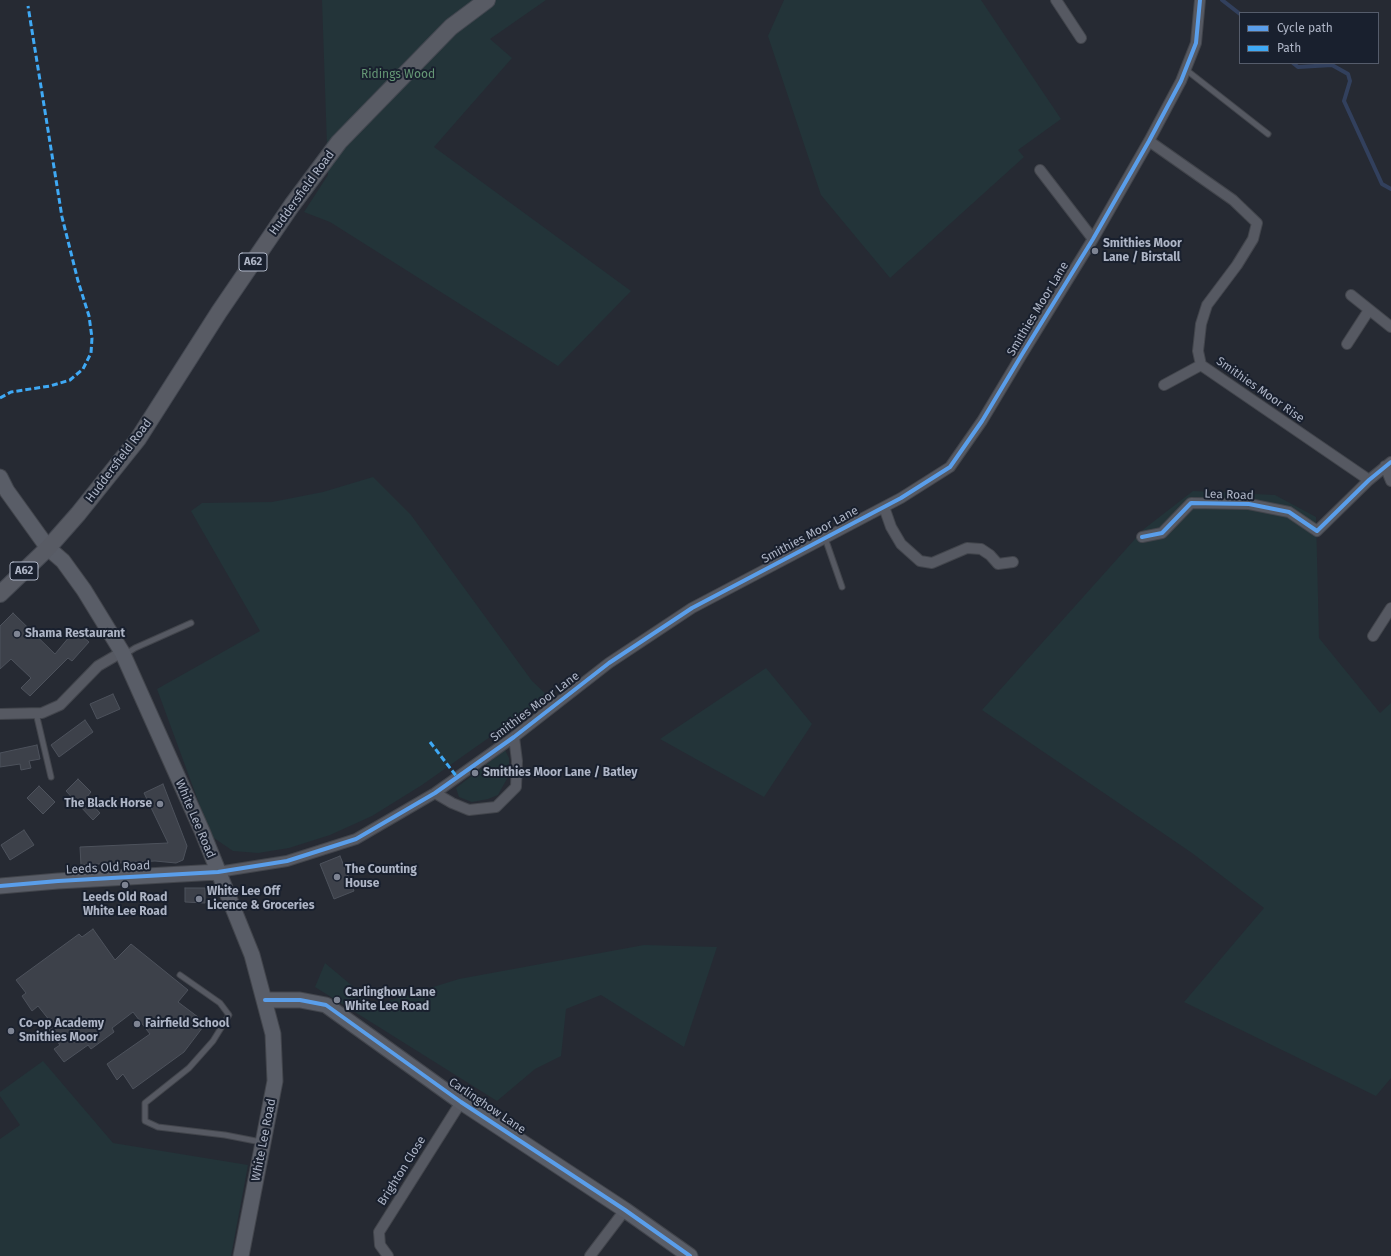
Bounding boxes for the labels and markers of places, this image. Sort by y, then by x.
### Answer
place label: Smithies Moor Lane / Birstall [1103,237,1182,265]
marker: Smithies Moor Lane / Birstall [1090,246,1100,256]
place label: Shama Restaurant [25,627,125,641]
marker: Shama Restaurant [12,629,22,639]
place label: Smithies Moor Lane / Batley [483,766,638,780]
marker: Smithies Moor Lane / Batley [470,768,480,778]
place label: The Black Horse [64,797,152,811]
marker: The Black Horse [155,799,165,809]
place label: The Counting House [345,863,417,891]
marker: The Counting House [332,872,342,882]
marker: Leeds Old Road White Lee Road [120,880,130,890]
place label: White Lee Off Licence & Groceries [207,885,314,913]
place label: Leeds Old Road White Lee Road [83,891,167,919]
marker: White Lee Off Licence & Groceries [194,894,204,904]
place label: Carlinghow Lane White Lee Road [345,986,436,1014]
marker: Carlinghow Lane White Lee Road [332,995,342,1005]
place label: Co-op Academy Smithies Moor [19,1017,104,1045]
place label: Fairfield School [145,1017,229,1031]
marker: Fairfield School [132,1019,142,1029]
marker: Co-op Academy Smithies Moor [6,1026,16,1036]

